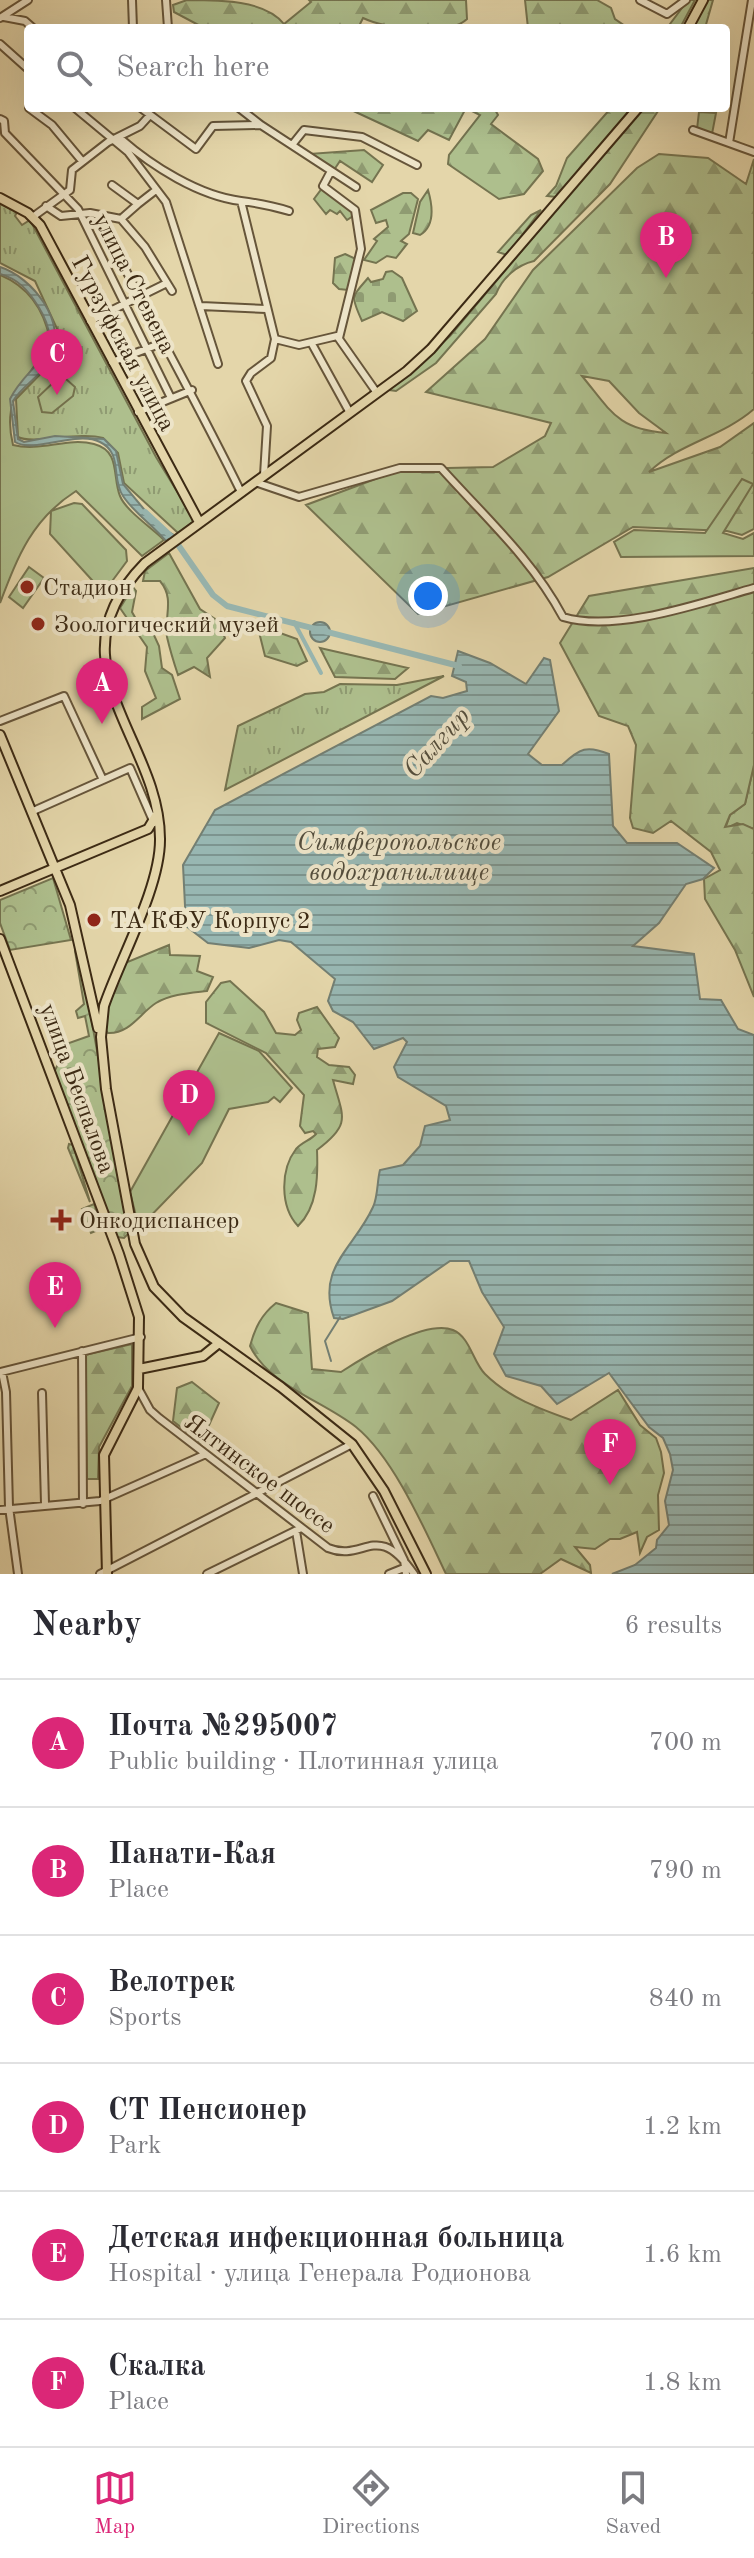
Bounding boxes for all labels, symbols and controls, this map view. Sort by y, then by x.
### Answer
search box [24,24,730,112]
icon: search [52,46,96,90]
text: Search here [116,53,270,83]
street label: улица Стевена [88,210,179,358]
pin: B [640,212,692,278]
street label: Гурзуфская улица [66,252,179,436]
pin: C [31,329,83,395]
your location [408,576,448,616]
place label: Стадион [43,577,132,601]
marker: Стадион [18,578,36,596]
place label: Зоологический музей [54,614,279,638]
marker: Зоологический музей [29,615,47,633]
pin: A [76,658,128,724]
water label: Салгир [399,703,475,784]
water label: Симферопольское водохранилище [297,830,501,886]
place label: ТА КФУ Корпус 2 [110,910,311,934]
marker: ТА КФУ Корпус 2 [85,911,103,929]
street label: улица Беспалова [34,1000,118,1177]
pin: D [163,1070,215,1136]
marker: Онкодиспансер [50,1209,72,1231]
place label: Онкодиспансер [79,1210,239,1234]
pin: E [29,1262,81,1328]
street label: Ялтинское шоссе [179,1410,339,1539]
pin: F [584,1419,636,1485]
text: Nearby [32,1609,142,1643]
text: 6 results [624,1613,722,1639]
text: Почта №295007 [108,1712,338,1742]
text: A [48,1730,68,1756]
text: 700 m [649,1730,722,1756]
text: Public building · Плотинная улица [108,1749,499,1775]
text: Панати-Кая [108,1840,276,1870]
text: B [49,1858,67,1884]
text: 790 m [649,1858,722,1884]
text: Place [108,1877,169,1903]
text: Велотрек [108,1968,235,1998]
text: C [49,1986,67,2012]
text: 840 m [649,1986,722,2012]
text: Sports [108,2005,182,2031]
text: СТ Пенсионер [108,2096,307,2126]
text: D [48,2114,68,2140]
text: 1.2 km [643,2114,722,2140]
text: Park [108,2133,162,2159]
text: Детская инфекционная больница [108,2224,564,2254]
text: E [49,2242,67,2268]
text: 1.6 km [643,2242,722,2268]
text: Hospital · улица Генерала Родионова [108,2261,531,2287]
text: Скалка [108,2352,206,2382]
text: F [49,2370,67,2396]
text: 1.8 km [643,2370,722,2396]
text: Place [108,2389,169,2415]
tab: Map [93,2466,137,2541]
tab: Directions [322,2466,420,2541]
tab: Saved [605,2466,661,2541]

